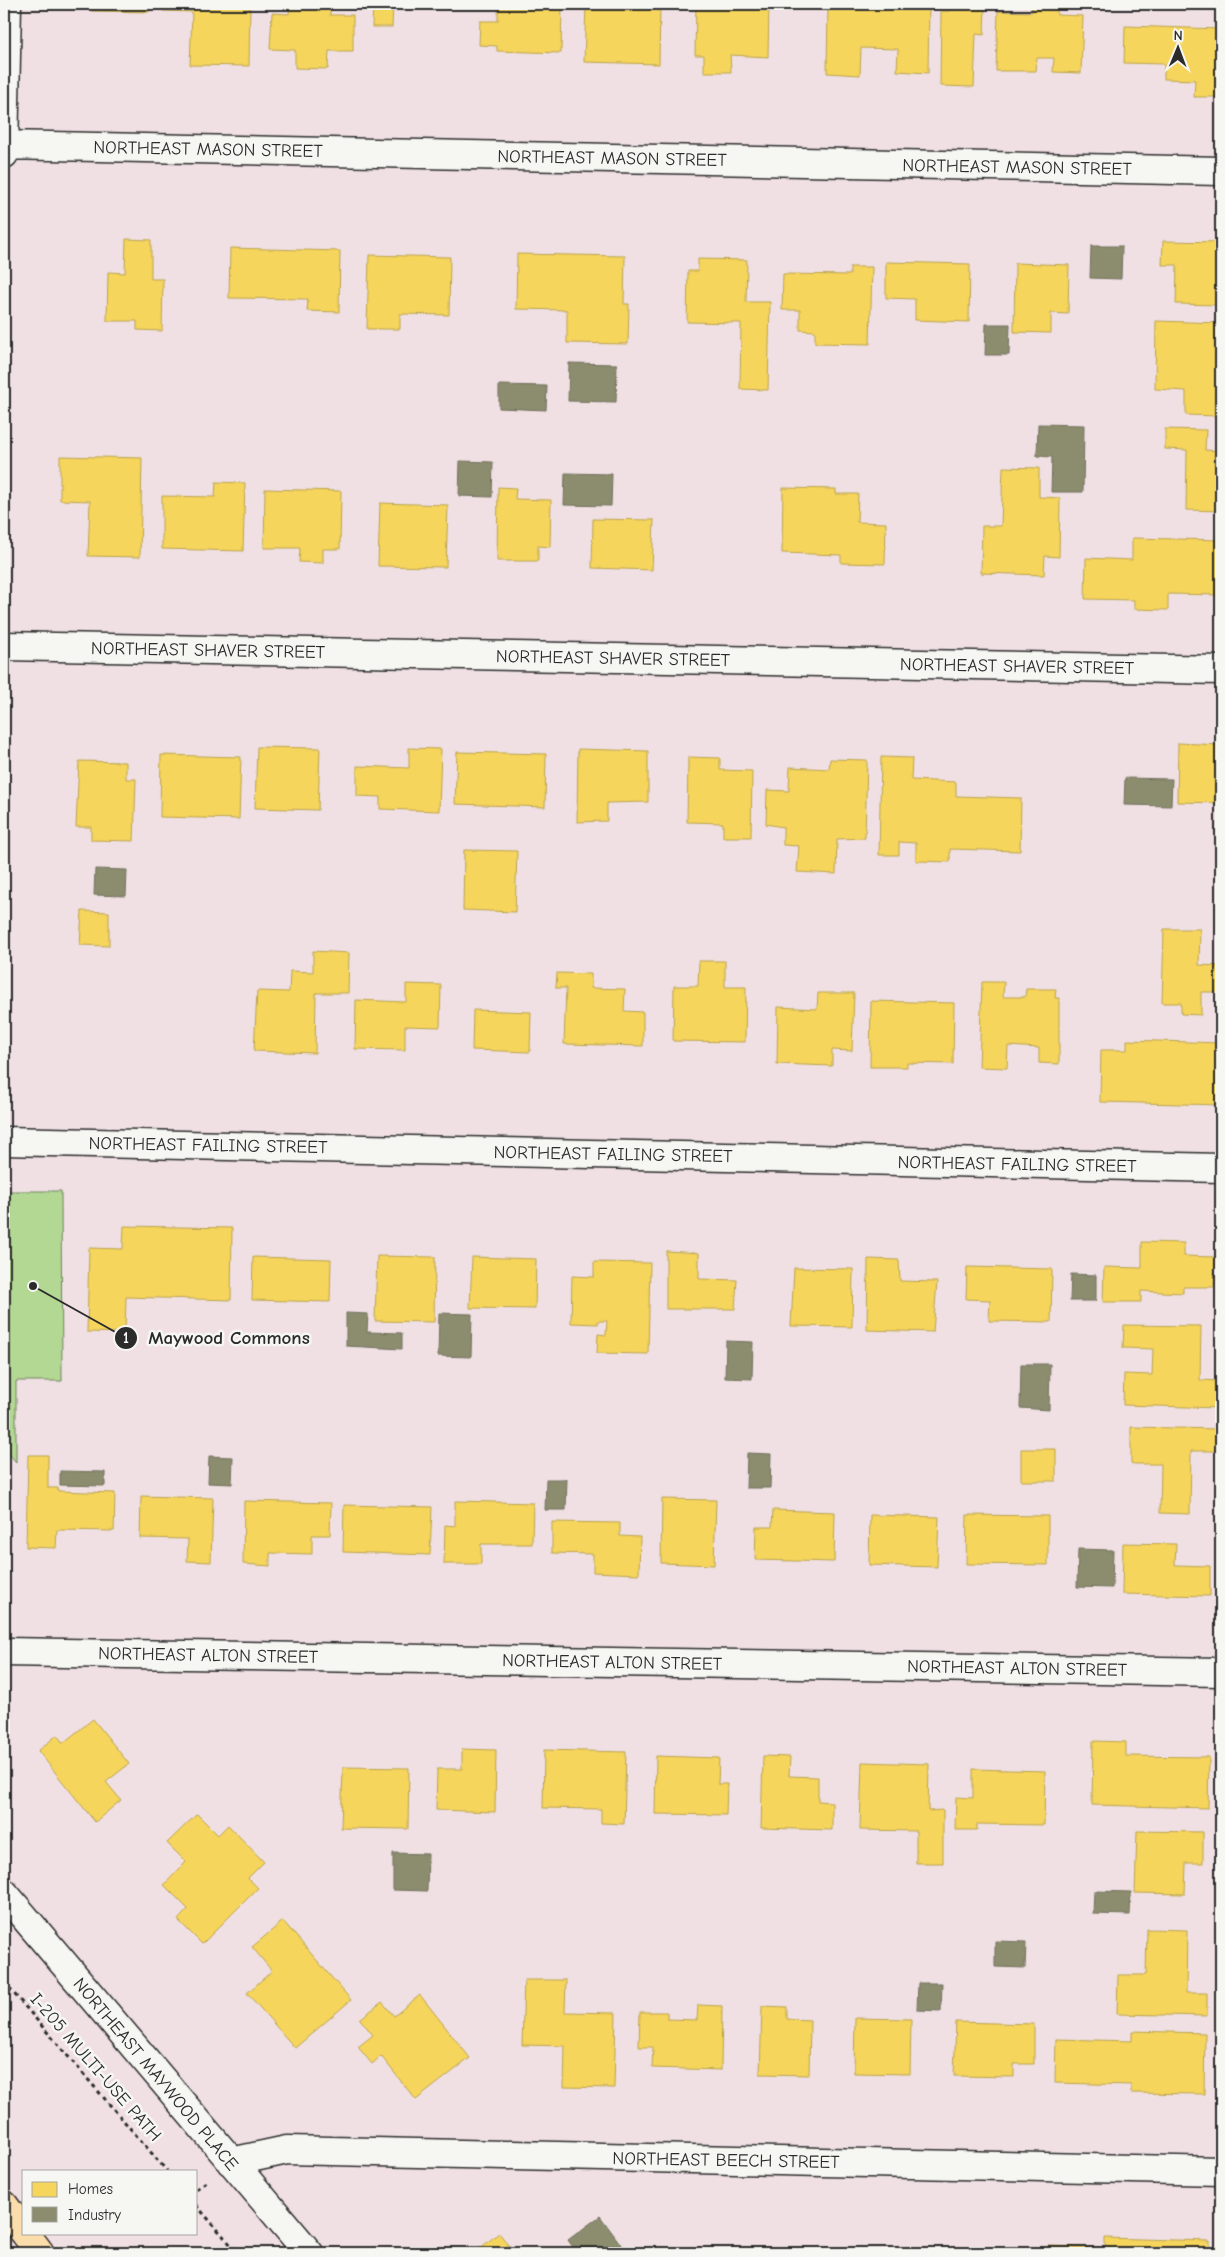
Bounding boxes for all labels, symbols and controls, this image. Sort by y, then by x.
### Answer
north arrow [1152,22,1202,72]
text: N [1174,27,1183,44]
street label: NORTHEAST MASON STREET [93,137,323,162]
street label: NORTHEAST MASON STREET [497,146,727,171]
street label: NORTHEAST MASON STREET [902,155,1132,180]
street label: NORTHEAST SHAVER STREET [91,638,326,663]
street label: NORTHEAST SHAVER STREET [496,646,731,671]
street label: NORTHEAST SHAVER STREET [900,654,1135,679]
street label: NORTHEAST FAILING STREET [88,1133,328,1158]
street label: NORTHEAST FAILING STREET [493,1142,733,1167]
street label: NORTHEAST FAILING STREET [897,1152,1137,1177]
callout: Maywood Commons [114,1321,320,1355]
text: Maywood Commons [148,1327,310,1349]
text: 1 [123,1329,129,1347]
street label: NORTHEAST ALTON STREET [98,1643,319,1668]
street label: NORTHEAST ALTON STREET [502,1650,723,1675]
street label: NORTHEAST ALTON STREET [907,1656,1128,1681]
street label: NORTHEAST MAYWOOD PLACE [69,1974,243,2175]
street label: I-205 MULTI-USE PATH [26,1989,166,2146]
street label: NORTHEAST BEECH STREET [612,2148,840,2173]
legend [22,2170,198,2234]
text: Homes [68,2180,113,2198]
text: Industry [68,2206,121,2224]

